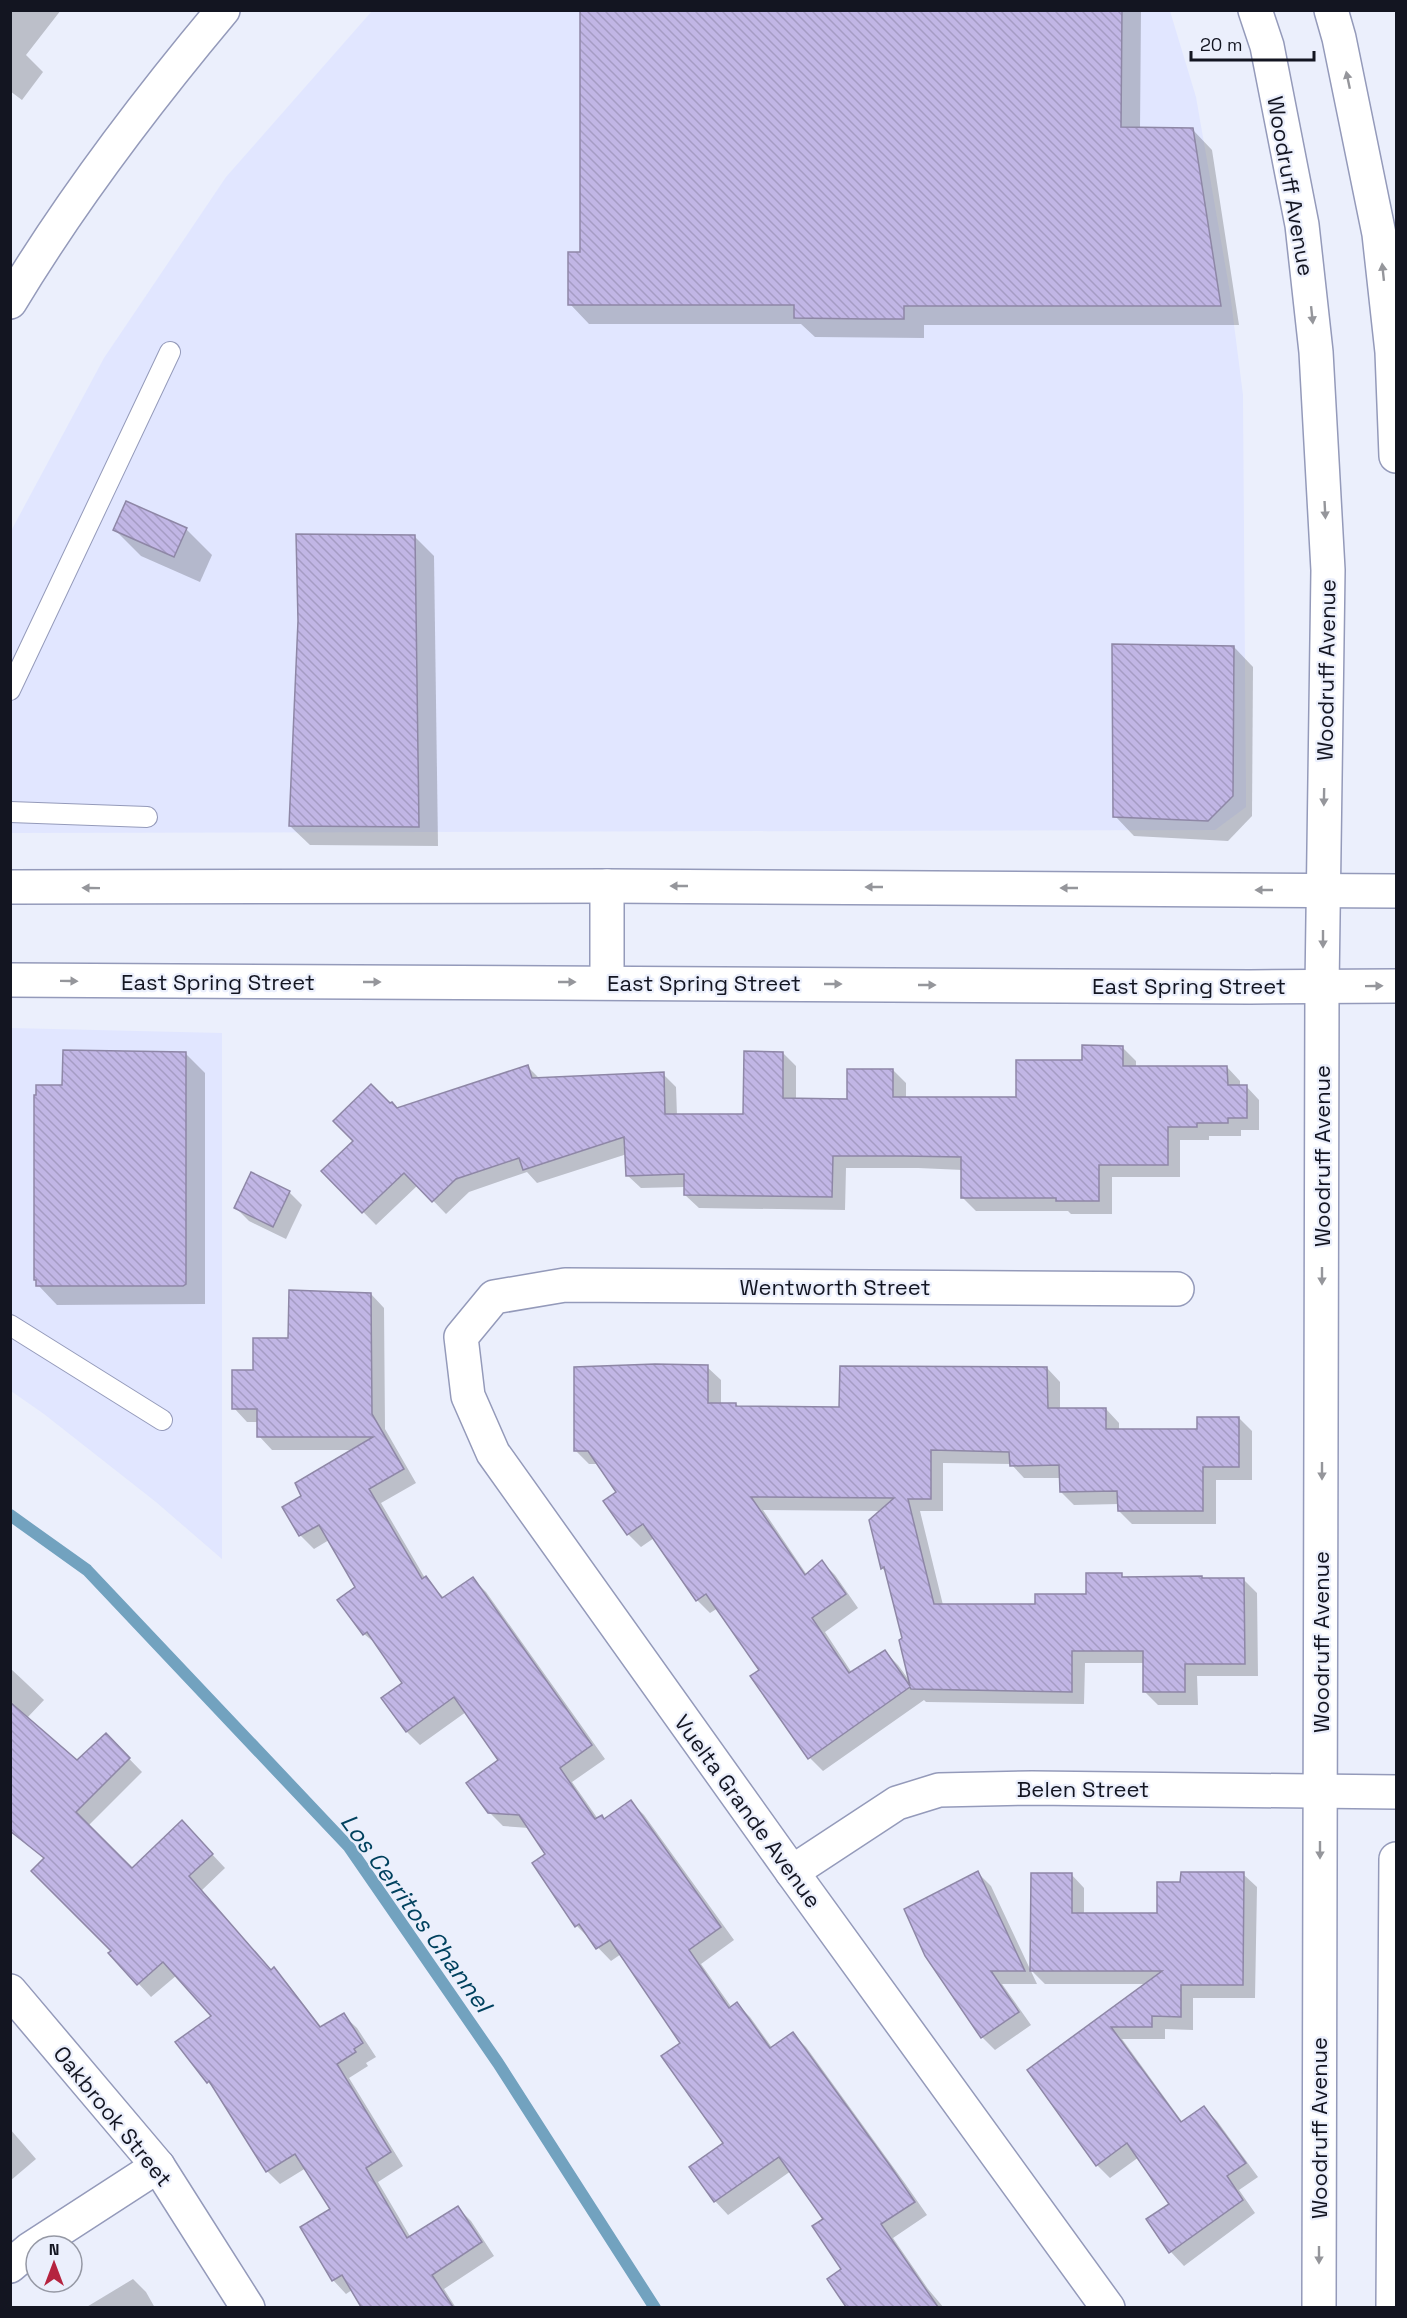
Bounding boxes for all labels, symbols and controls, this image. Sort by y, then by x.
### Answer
scale bar [1191,24,1314,62]
text: 20 m [1200,33,1243,56]
one-way arrow [1343,71,1352,90]
street label: Woodruff Avenue [1261,94,1321,278]
one-way arrow [1378,263,1388,282]
one-way arrow [1307,306,1317,325]
one-way arrow [1320,500,1329,519]
street label: Woodruff Avenue [1310,579,1342,761]
one-way arrow [1319,787,1329,806]
one-way arrow [670,881,689,891]
one-way arrow [865,882,884,892]
one-way arrow [81,883,100,893]
one-way arrow [1060,883,1079,893]
one-way arrow [1255,885,1274,895]
one-way arrow [1318,929,1327,948]
street label: East Spring Street [121,968,315,996]
street label: East Spring Street [607,969,801,997]
street label: East Spring Street [1092,972,1286,1000]
one-way arrow [59,976,78,986]
one-way arrow [363,977,382,987]
one-way arrow [558,977,577,987]
one-way arrow [824,979,843,989]
one-way arrow [918,980,937,989]
one-way arrow [1365,981,1384,991]
street label: Woodruff Avenue [1308,1065,1336,1247]
one-way arrow [1317,1267,1327,1286]
street label: Wentworth Street [739,1273,931,1301]
one-way arrow [1317,1462,1327,1481]
street label: Woodruff Avenue [1307,1551,1335,1733]
street label: Vuelta Grande Avenue [668,1709,828,1913]
street label: Belen Street [1017,1775,1149,1803]
water label: Los Cerritos Channel [334,1807,501,2021]
one-way arrow [1315,1841,1325,1860]
street label: Woodruff Avenue [1305,2037,1333,2219]
street label: Oakbrook Street [48,2040,178,2192]
north arrow [24,2234,84,2294]
text: N [49,2239,59,2260]
one-way arrow [1314,2246,1324,2265]

